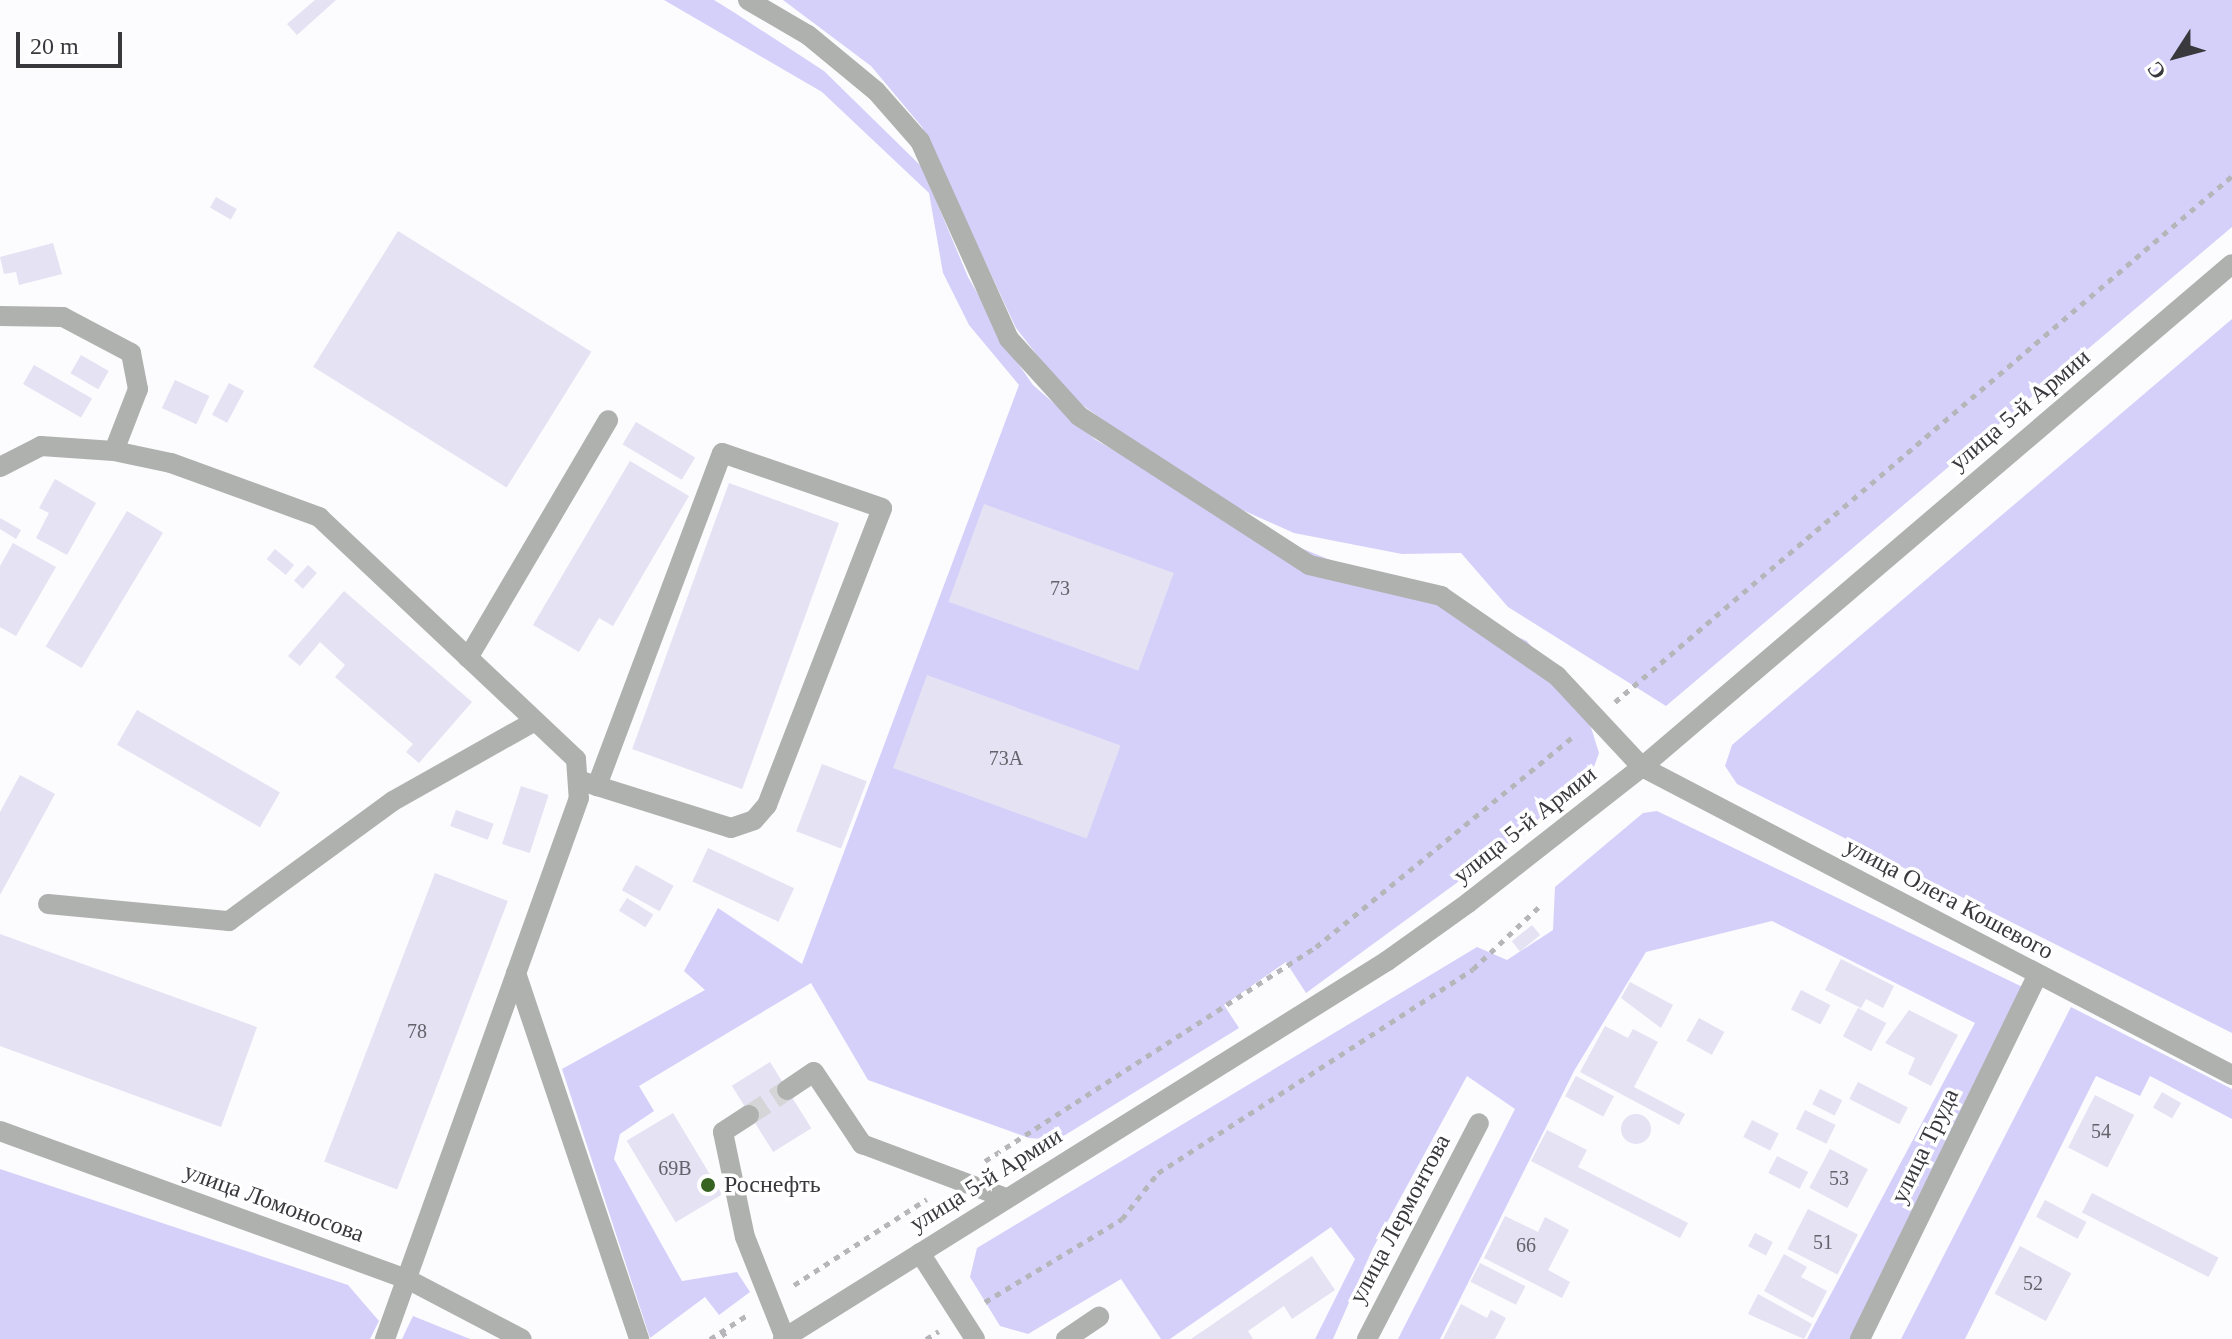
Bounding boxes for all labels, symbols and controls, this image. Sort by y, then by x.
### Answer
scale bar [20,16,126,66]
north arrow [2136,16,2216,96]
text: 20 m [30,33,79,59]
text: С [2141,57,2171,84]
street label: улица 5-й Армии [1944,343,2096,477]
house number: 73 [1050,576,1070,600]
house number: 73А [989,746,1023,770]
street label: улица 5-й Армии [1448,760,1602,890]
street label: улица Олега Кошевого [1840,832,2058,966]
house number: 78 [407,1019,427,1043]
street label: улица Труда [1885,1084,1965,1208]
house number: 54 [2091,1119,2111,1143]
street label: улица 5-й Армии [905,1122,1067,1238]
street label: улица Лермонтова [1343,1129,1457,1309]
house number: 69В [658,1156,692,1180]
street label: улица Ломоносова [180,1157,368,1249]
house number: 53 [1829,1166,1849,1190]
place label: Роснефть [724,1171,821,1199]
marker: Роснефть [699,1176,717,1194]
house number: 51 [1813,1230,1833,1254]
house number: 66 [1516,1233,1536,1257]
house number: 52 [2023,1271,2043,1295]

